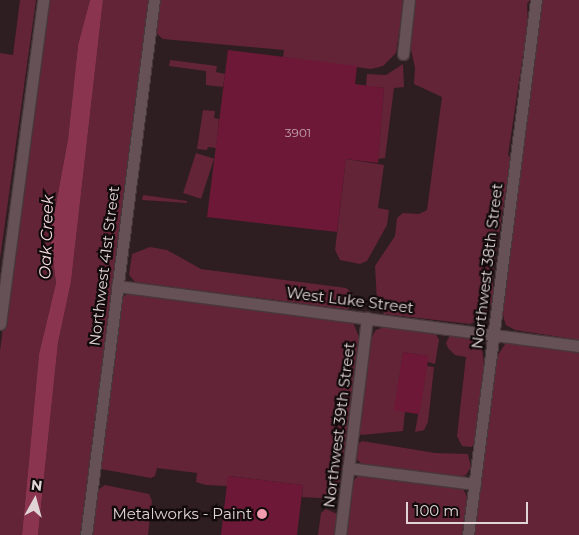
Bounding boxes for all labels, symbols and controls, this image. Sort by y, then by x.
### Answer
house number: 3901 [285,126,311,140]
street label: Northwest 38th Street [468,182,506,350]
street label: Northwest 41st Street [85,185,123,347]
water label: Oak Creek [36,194,58,280]
street label: West Luke Street [285,283,415,317]
street label: Northwest 39th Street [320,341,358,509]
north arrow [10,475,60,525]
text: N [30,475,44,495]
scale bar [409,492,532,524]
text: 100 m [414,501,459,520]
place label: Metalworks - Paint [112,505,252,523]
marker: Metalworks - Paint [256,508,268,520]

